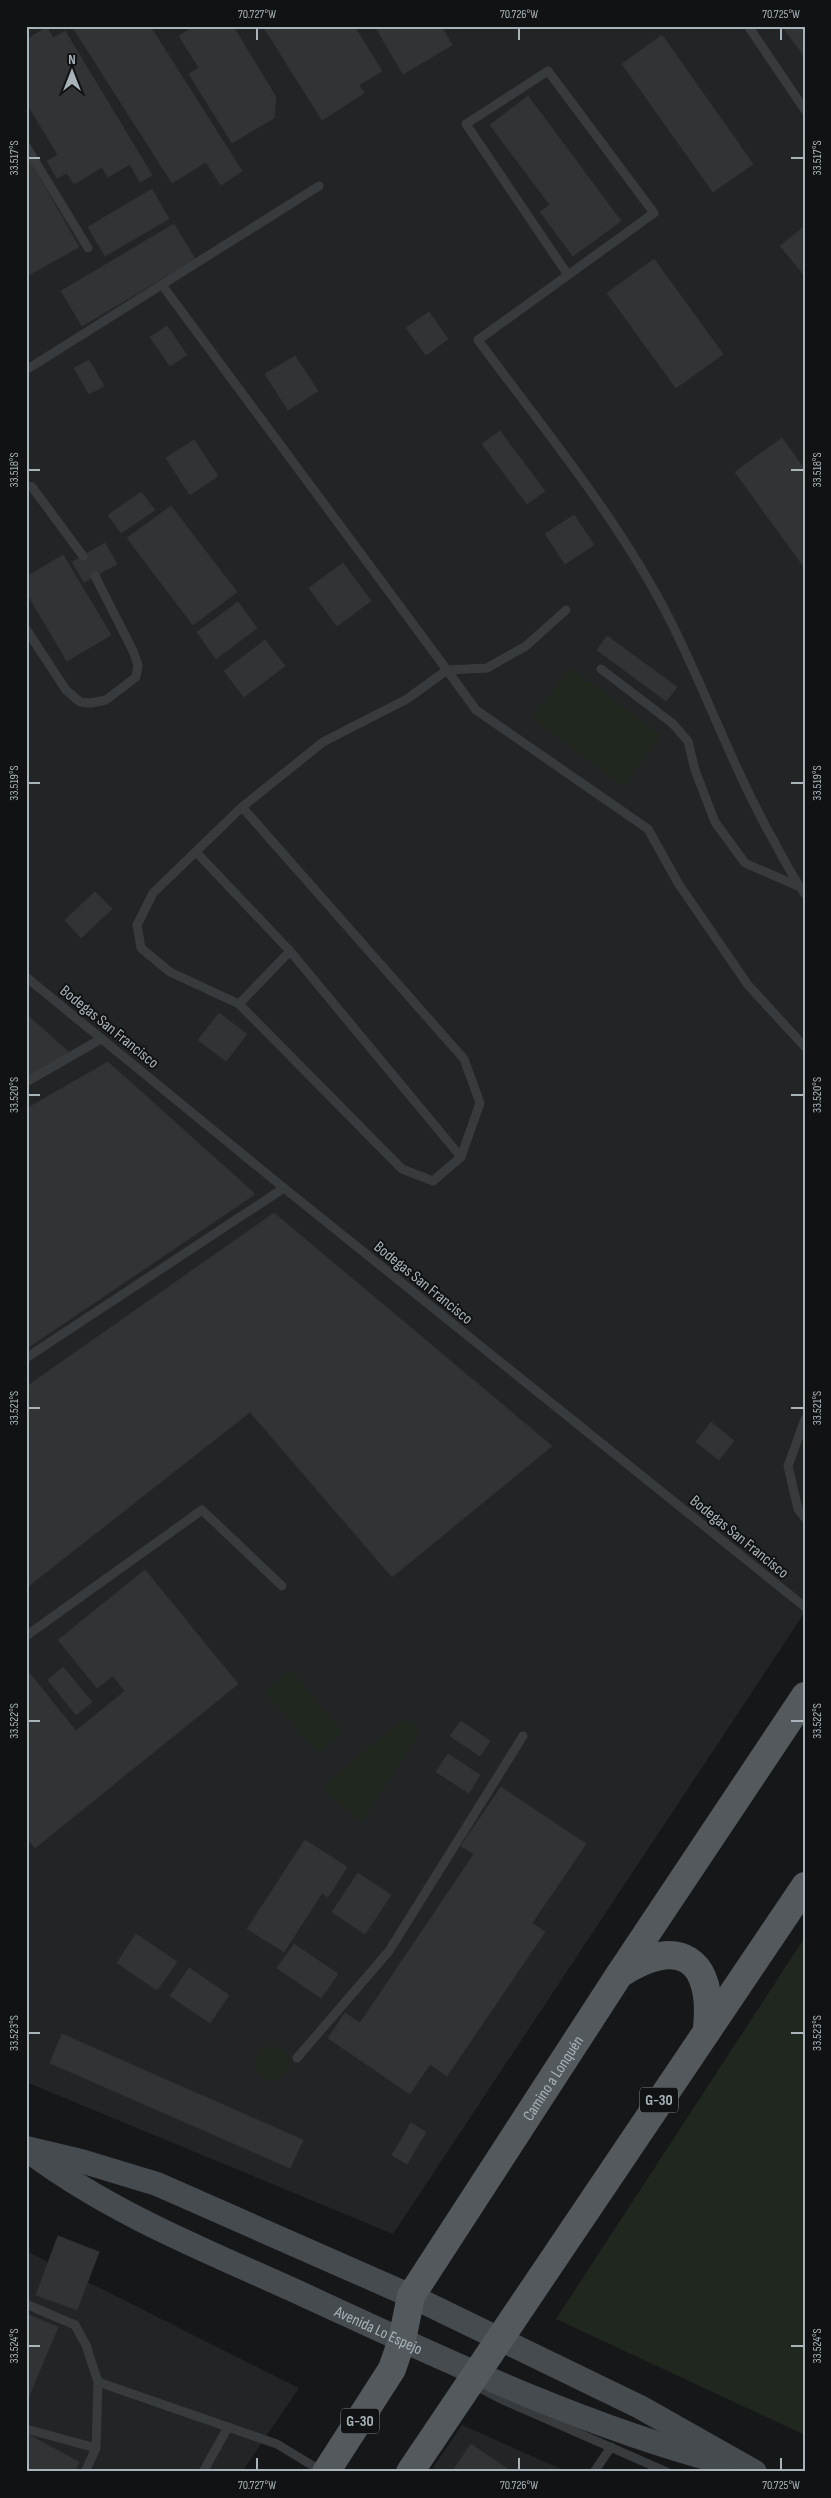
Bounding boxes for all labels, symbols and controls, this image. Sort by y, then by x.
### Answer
text: 70.727°W [238,7,276,22]
text: 70.726°W [500,7,538,22]
text: 70.725°W [762,7,800,22]
north arrow [48,48,98,98]
text: N [68,51,76,68]
text: 33.517°S [7,140,22,176]
text: 33.517°S [810,140,825,176]
text: 33.518°S [7,452,22,488]
text: 33.518°S [810,452,825,488]
text: 33.519°S [7,765,22,801]
text: 33.519°S [810,765,825,801]
street label: Bodegas San Francisco [56,982,162,1073]
text: 33.520°S [7,1077,22,1113]
text: 33.520°S [810,1077,825,1113]
street label: Bodegas San Francisco [370,1238,476,1329]
text: 33.521°S [7,1391,22,1425]
text: 33.521°S [810,1391,825,1425]
street label: Bodegas San Francisco [686,1492,792,1583]
text: 33.522°S [7,1703,22,1739]
text: 33.522°S [810,1703,825,1739]
text: 33.523°S [7,2015,22,2051]
text: 33.523°S [810,2015,825,2051]
street label: Camino a Lonquén [519,2032,588,2125]
road number: G-30 [640,2088,678,2112]
street label: Avenida Lo Espejo [331,2302,425,2359]
text: 33.524°S [7,2328,22,2364]
text: 33.524°S [810,2328,825,2364]
road number: G-30 [341,2408,379,2434]
text: 70.727°W [238,2478,276,2493]
text: 70.726°W [500,2478,538,2493]
text: 70.725°W [762,2478,800,2493]

